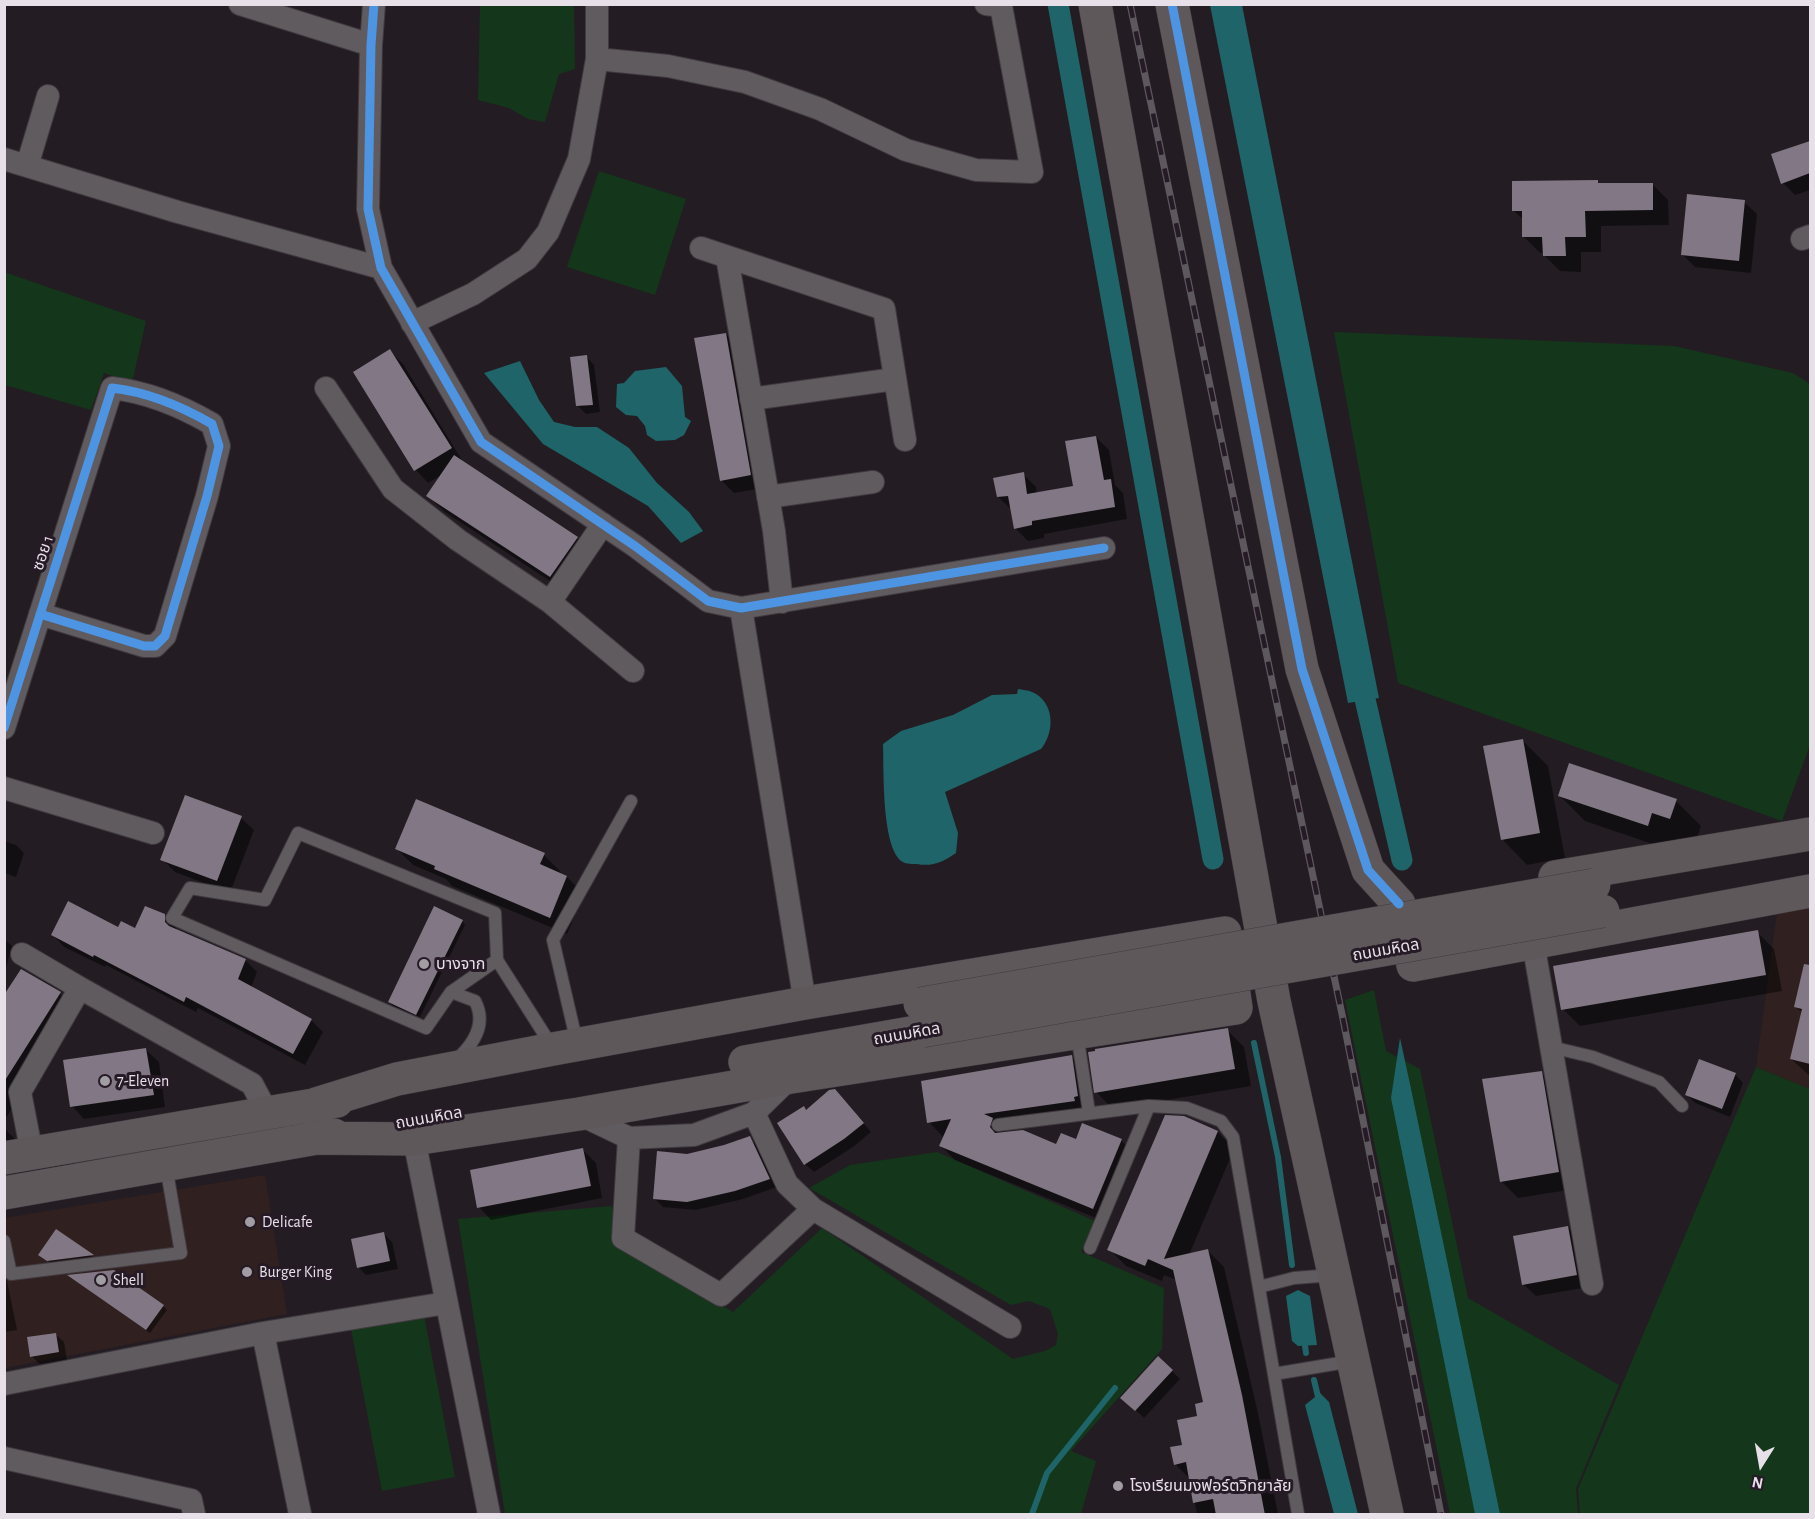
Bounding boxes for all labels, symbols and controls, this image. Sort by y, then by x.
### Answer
street label: ซอย 1 [28,533,58,573]
street label: ถนนมหิดล [1351,935,1421,965]
place label: บางจาก [436,954,485,974]
marker: บางจาก [417,957,431,971]
street label: ถนนมหิดล [872,1019,942,1049]
place label: 7-Eleven [117,1071,169,1091]
marker: 7-Eleven [98,1074,112,1088]
street label: ถนนมหิดล [394,1103,464,1133]
place label: Delicafe [262,1212,313,1232]
marker: Delicafe [243,1215,257,1229]
place label: Burger King [259,1262,332,1282]
marker: Burger King [240,1265,254,1279]
place label: Shell [113,1270,144,1290]
marker: Shell [94,1273,108,1287]
north arrow [1731,1435,1791,1495]
text: N [1751,1474,1765,1492]
place label: โรงเรียนมงฟอร์ตวิทยาลัย [1130,1476,1292,1496]
marker: โรงเรียนมงฟอร์ตวิทยาลัย [1111,1479,1125,1493]

